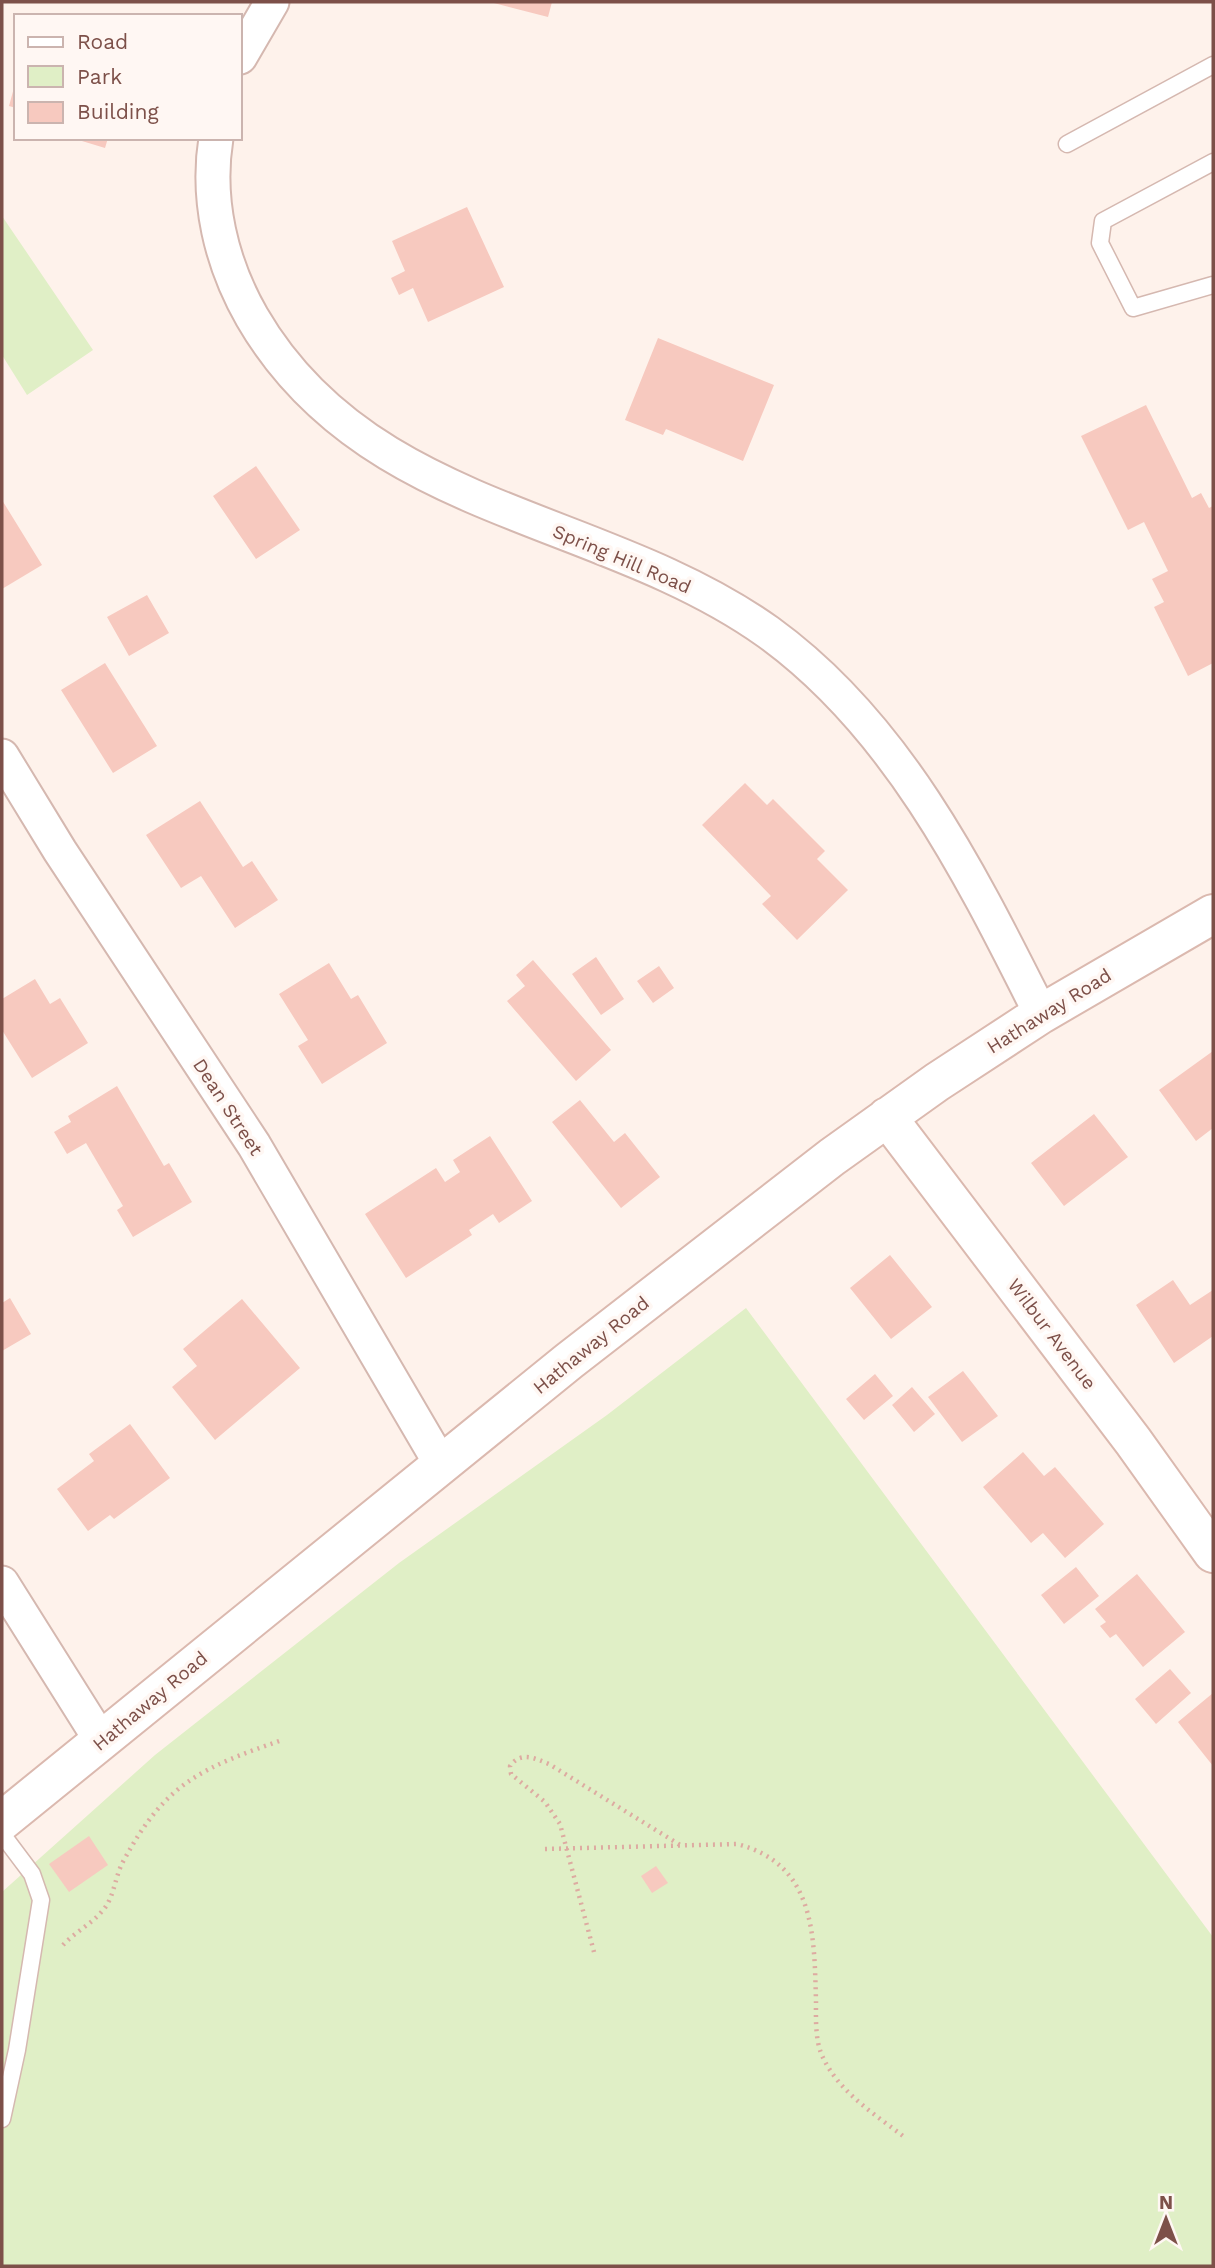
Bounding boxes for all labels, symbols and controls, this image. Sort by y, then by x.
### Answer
legend [14,14,242,140]
text: Road [77,29,128,54]
text: Park [77,64,122,89]
text: Building [77,99,159,124]
street label: Spring Hill Road [549,520,695,598]
street label: Hathaway Road [982,963,1116,1059]
street label: Dean Street [188,1054,268,1160]
street label: Wilbur Avenue [1003,1274,1101,1394]
street label: Hathaway Road [528,1291,654,1399]
street label: Hathaway Road [88,1646,212,1756]
north arrow [1131,2184,1201,2254]
text: N [1159,2191,1173,2214]

